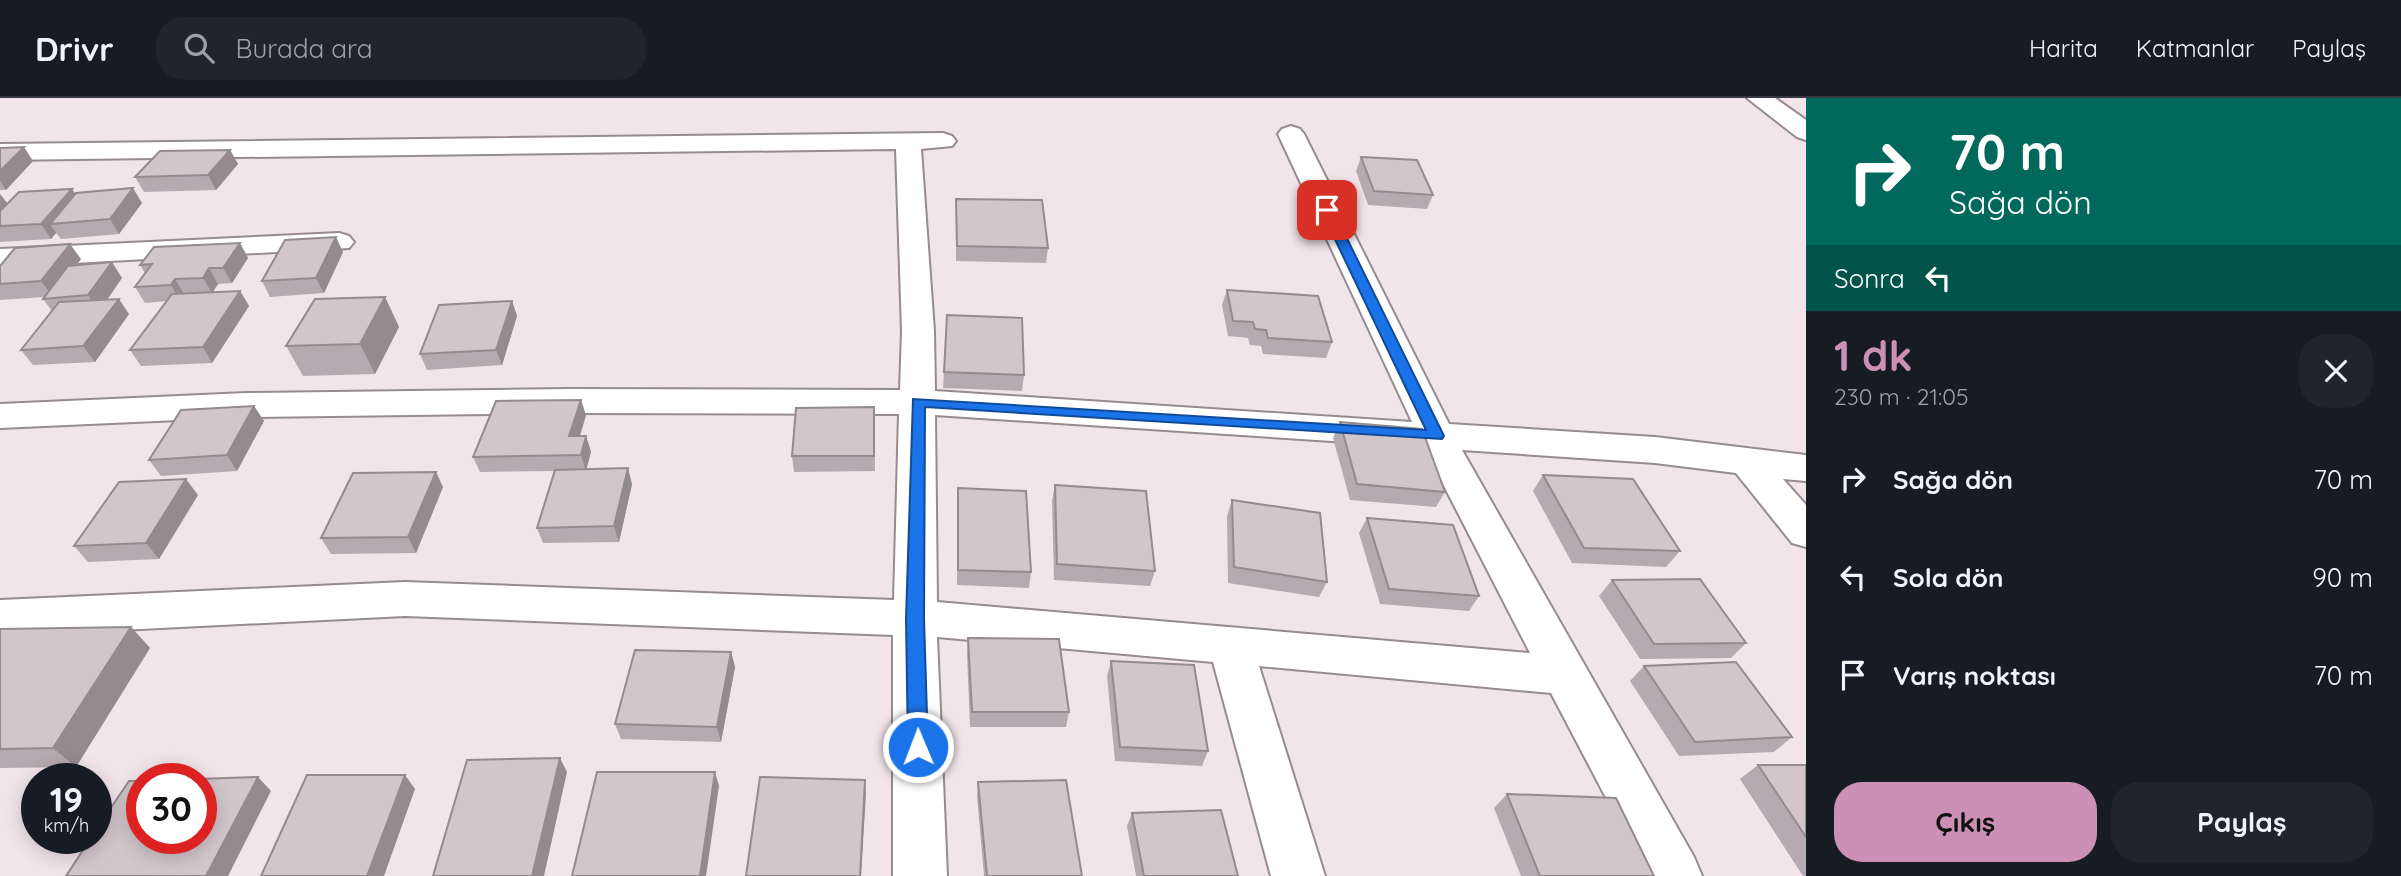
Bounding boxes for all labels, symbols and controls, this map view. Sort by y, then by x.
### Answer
search box [156,17,646,80]
text: Drivr [35,28,114,69]
icon: search [180,29,218,67]
text: Burada ara [236,32,373,65]
text: Harita [2029,33,2098,63]
text: Katmanlar [2136,33,2254,63]
text: Paylaş [2292,33,2366,63]
text: 70 m [1949,121,2065,182]
icon: right [1834,126,1925,217]
pin [1297,180,1357,240]
text: Sağa dön [1949,182,2092,222]
icon: arrive [1308,191,1346,229]
icon: left [1919,259,1957,297]
text: Sonra [1834,262,1905,295]
text: 1 dk [1834,329,1912,382]
button: close [2299,334,2373,408]
text: 230 m · 21:05 [1834,382,1969,411]
icon: right [1834,460,1872,498]
text: Sağa dön [1893,463,2013,496]
text: 70 m [2313,463,2373,496]
icon: left [1834,558,1872,596]
text: Sola dön [1893,561,2003,594]
text: 90 m [2312,561,2373,594]
icon: arrive [1834,656,1872,694]
text: Varış noktası [1893,659,2056,692]
text: 70 m [2313,659,2373,692]
position arrow [881,710,955,784]
speed limit sign: 30 [126,763,217,854]
text: 19 [50,777,83,821]
button: Çıkış [1834,782,2097,862]
button: Paylaş [2111,782,2373,862]
text: km/h [44,814,89,837]

